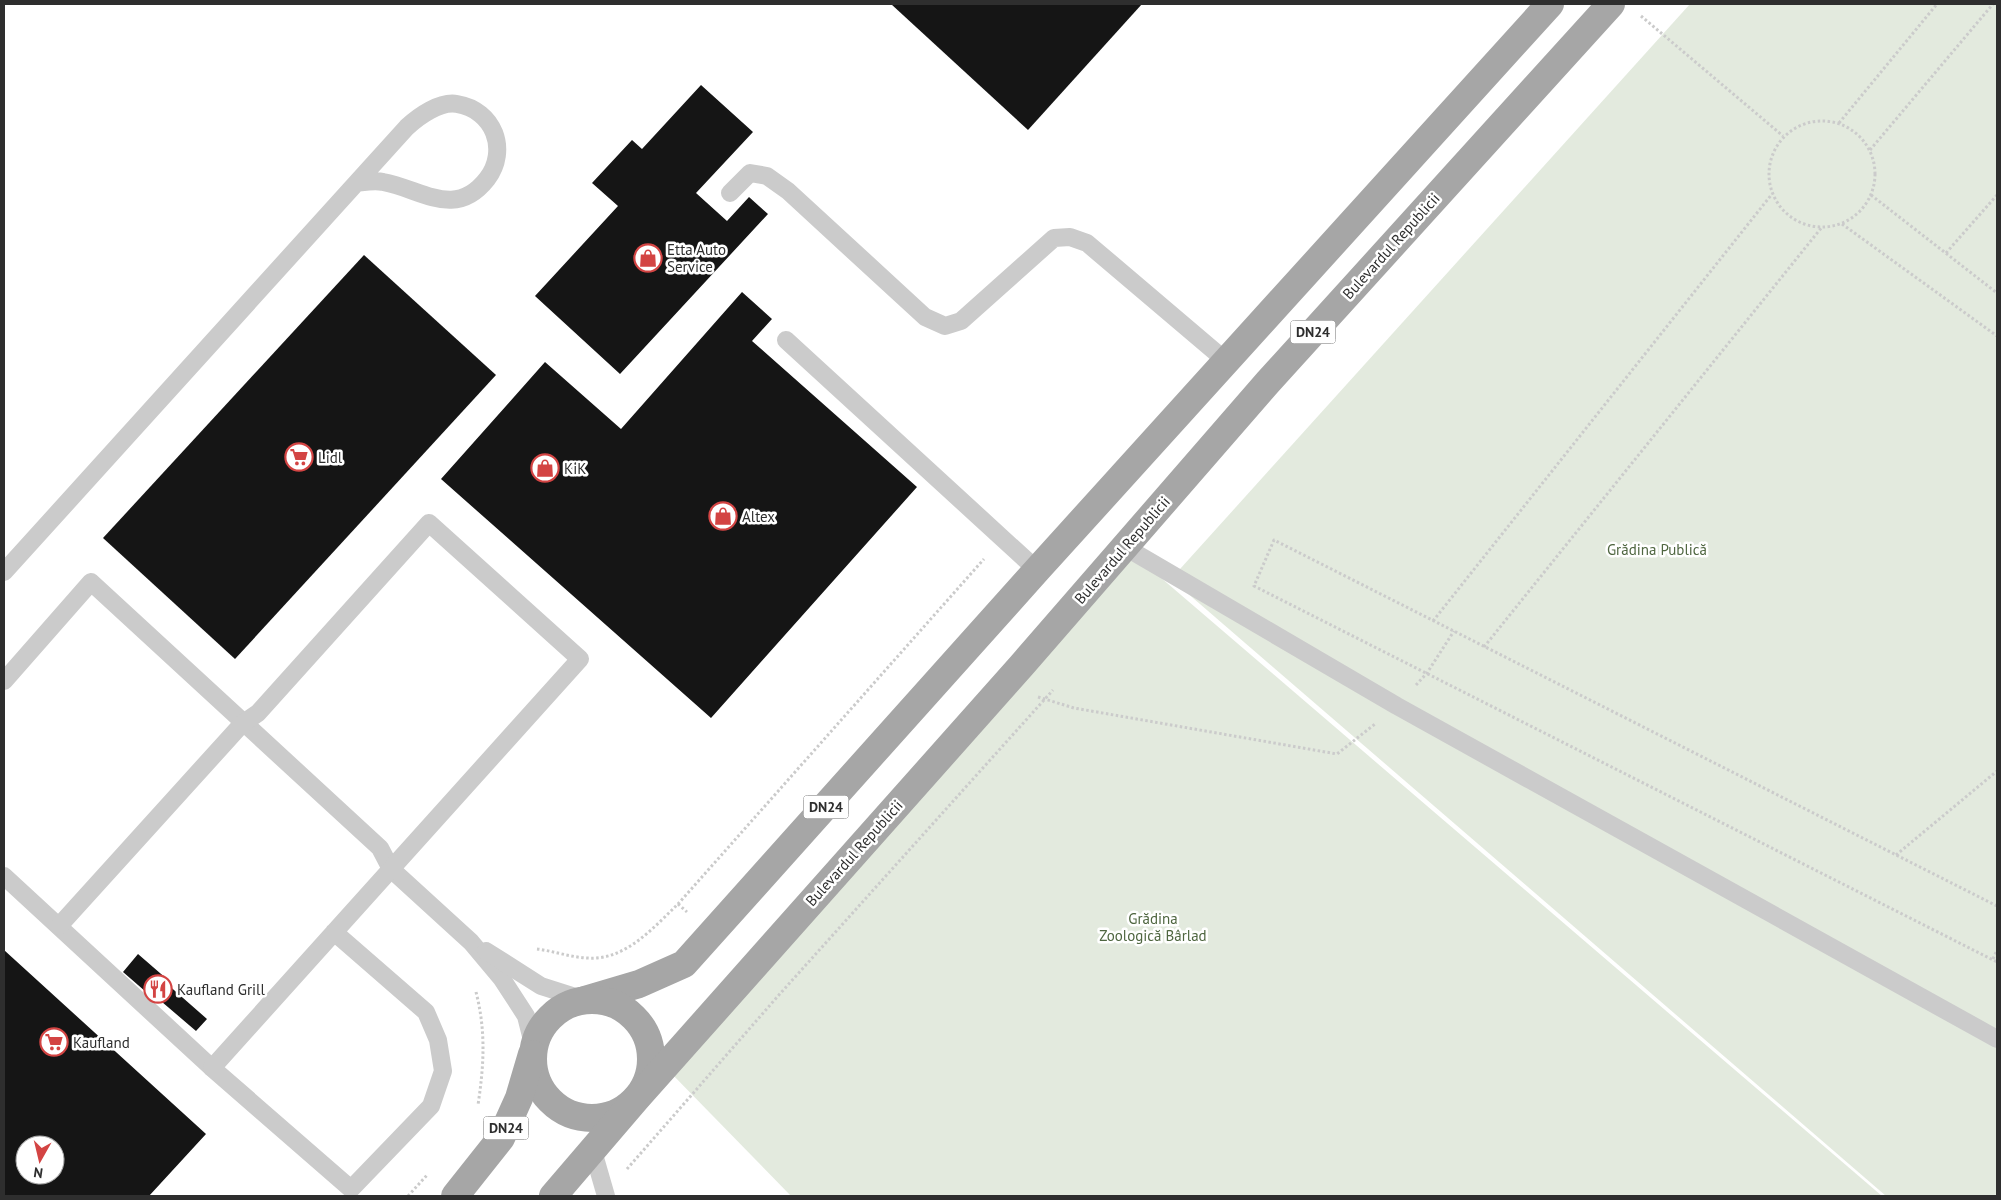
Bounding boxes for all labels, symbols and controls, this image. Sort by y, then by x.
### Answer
street label: Bulevardul Republicii [1338,189,1444,303]
place label: Etta Auto Service [667,240,726,276]
shop icon: Etta Auto Service [633,243,663,273]
road number: DN24 [1290,321,1336,344]
supermarket icon: Lidl [284,442,314,472]
place label: Lidl [318,448,343,467]
shop icon: KiK [530,453,560,483]
place label: KiK [564,459,586,478]
street label: Bulevardul Republicii [1070,492,1174,608]
shop icon: Altex [708,501,738,531]
place label: Altex [742,507,775,526]
park label: Grădina Publică [1607,540,1707,559]
street label: Bulevardul Republicii [801,796,907,910]
road number: DN24 [804,796,848,819]
park label: Grădina Zoologică Bârlad [1099,909,1207,945]
restaurant icon: Kaufland Grill [143,974,173,1004]
place label: Kaufland Grill [177,980,265,999]
supermarket icon: Kaufland [39,1027,69,1057]
place label: Kaufland [73,1033,130,1052]
road number: DN24 [484,1116,528,1140]
north arrow [15,1135,65,1185]
text: N [32,1163,44,1182]

